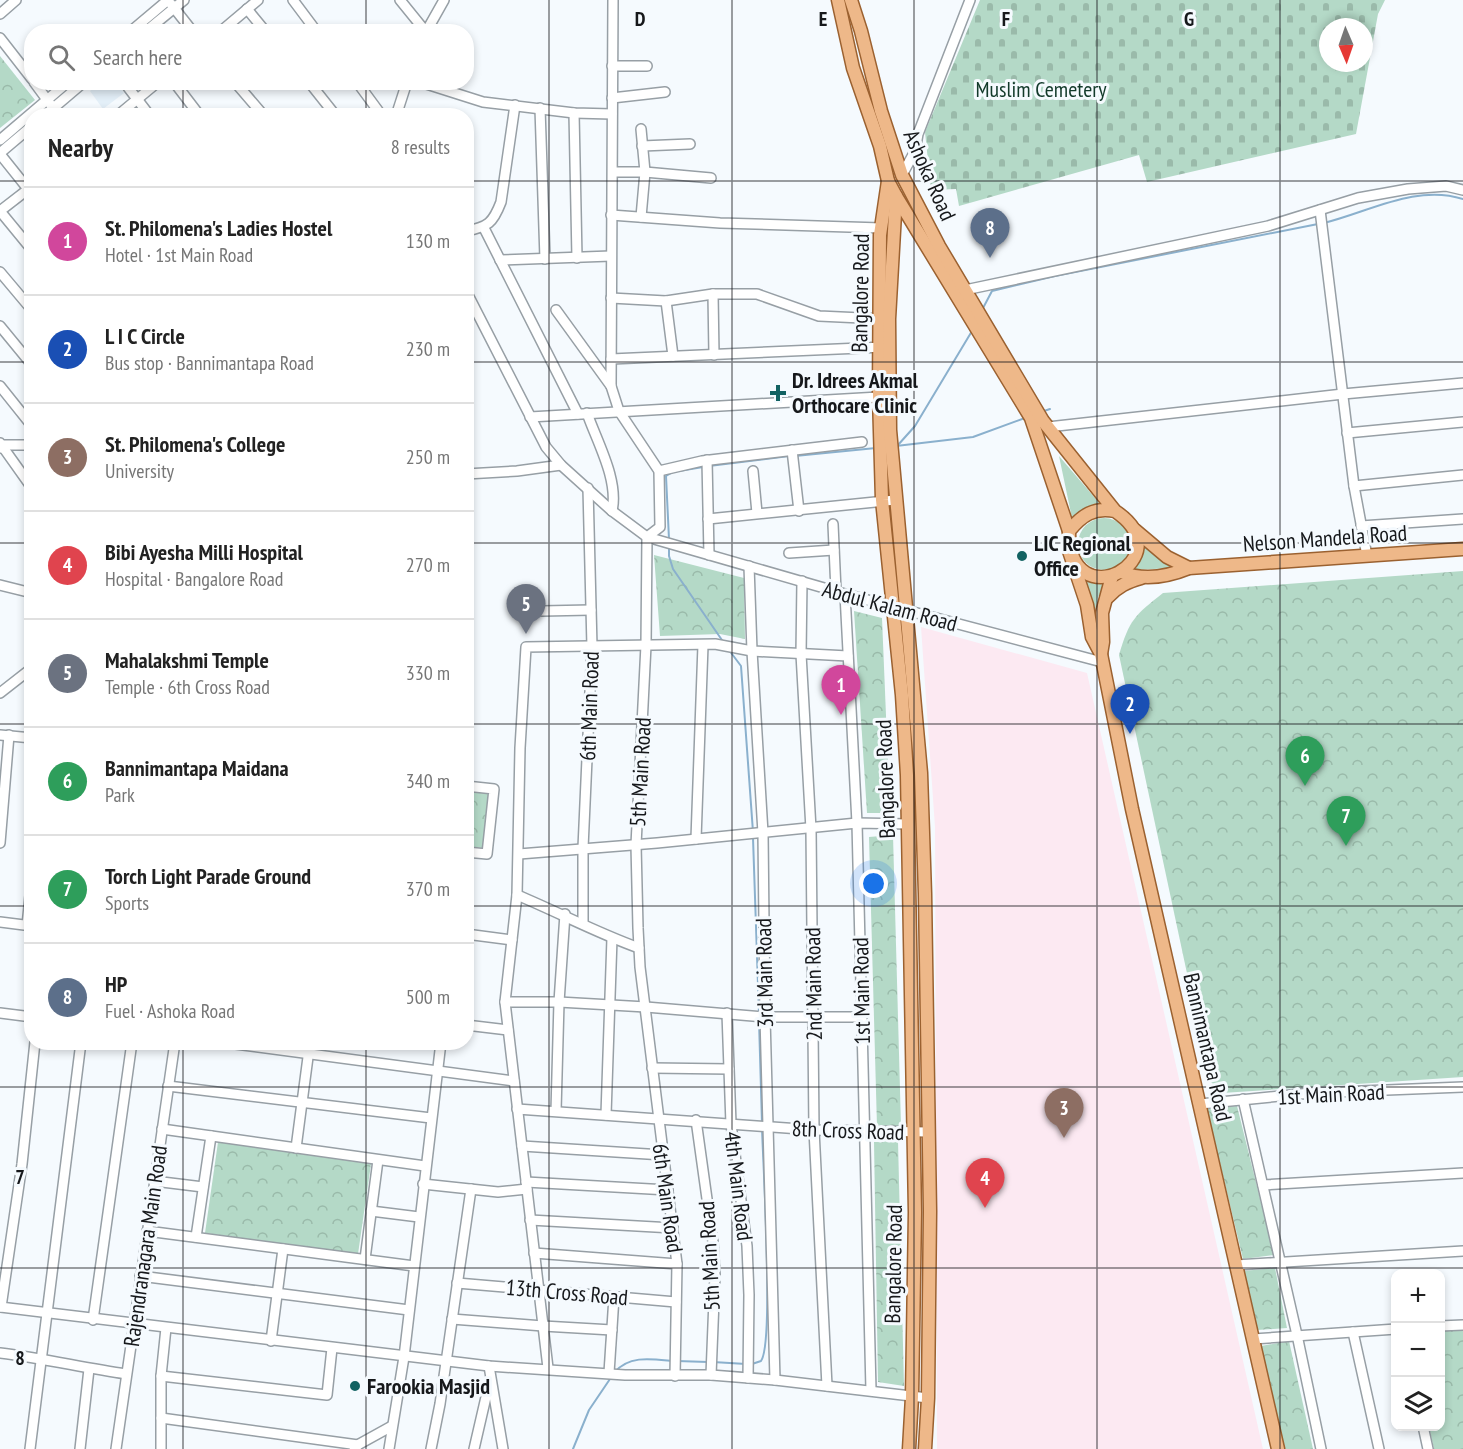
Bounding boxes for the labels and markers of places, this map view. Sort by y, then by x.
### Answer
pin: 8 [970,208,1010,258]
place label: Dr. Idrees Akmal Orthocare Clinic [792,366,918,419]
marker: Dr. Idrees Akmal Orthocare Clinic [769,384,787,402]
place label: LIC Regional Office [1034,529,1131,582]
marker: LIC Regional Office [1015,549,1029,563]
pin: 5 [506,584,546,634]
pin: 1 [822,666,860,715]
pin: 2 [1110,684,1150,734]
pin: 6 [1286,736,1324,786]
pin: 7 [1326,796,1366,846]
pin: 3 [1044,1088,1084,1138]
pin: 4 [966,1158,1004,1208]
place label: Farookia Masjid [367,1372,490,1400]
marker: Farookia Masjid [348,1379,362,1393]

